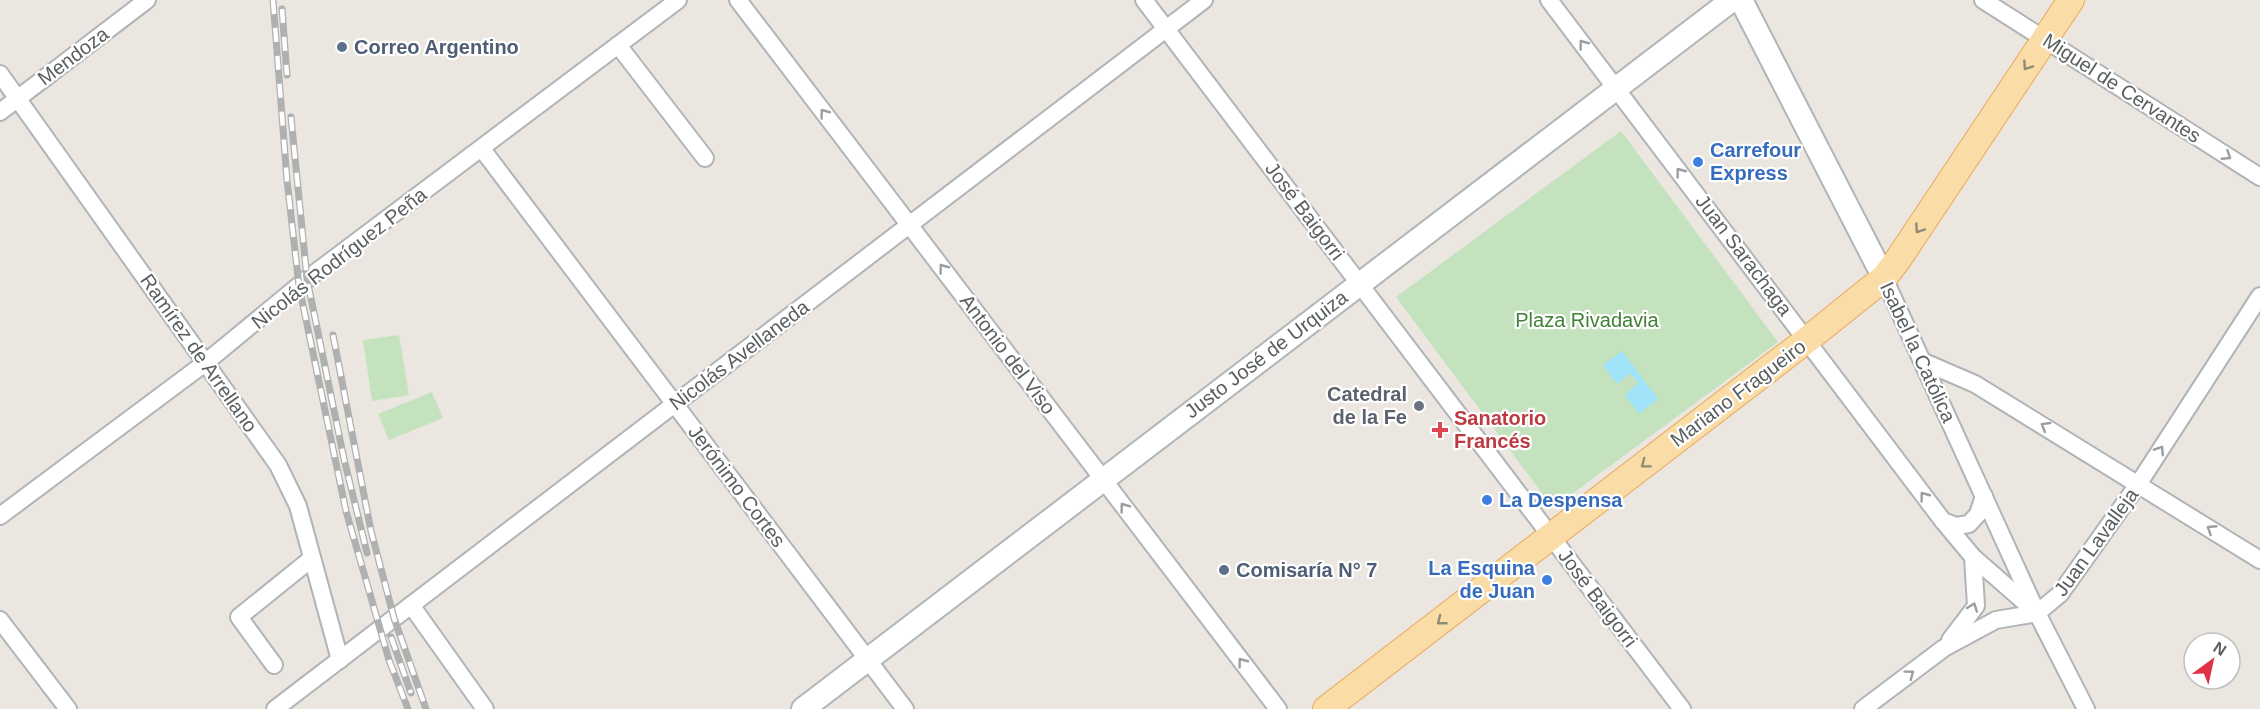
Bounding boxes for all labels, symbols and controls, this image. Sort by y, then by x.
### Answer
street label: Mendoza [34,22,113,90]
street label: Miguel de Cervantes [2039,29,2205,147]
place label: Correo Argentino [354,36,519,58]
marker: Correo Argentino [335,40,349,54]
one-way arrow [1579,40,1590,51]
one-way arrow [2023,60,2034,71]
one-way arrow [821,109,832,120]
place label: Carrefour Express [1710,139,1801,184]
one-way arrow [2221,148,2232,159]
marker: Carrefour Express [1691,155,1705,169]
street label: José Baigorri [1261,158,1349,264]
one-way arrow [1677,168,1688,179]
street label: Nicolás Rodríguez Peña [247,182,431,333]
street label: Juan Sarachaga [1691,190,1797,320]
one-way arrow [1915,222,1926,233]
one-way arrow [939,264,950,275]
street label: Ramírez de Arrellano [136,270,262,436]
street label: Isabel la Católica [1876,278,1961,426]
street label: Justo José de Urquiza [1180,285,1352,422]
street label: Antonio del Viso [956,290,1060,418]
street label: Nicolás Avellaneda [665,295,814,415]
park label: Plaza Rivadavia [1515,309,1660,331]
street label: Mariano Fragueiro [1666,335,1810,451]
place label: Catedral de la Fe [1327,383,1407,428]
marker: Catedral de la Fe [1412,399,1426,413]
place label: Sanatorio Francés [1454,407,1546,452]
street label: Jerónimo Cortes [684,421,790,551]
marker: Sanatorio Francés [1431,421,1449,439]
one-way arrow [2041,421,2051,433]
one-way arrow [2153,446,2164,457]
one-way arrow [1641,456,1652,467]
street label: Juan Lavalleja [2050,483,2143,600]
place label: La Despensa [1499,489,1623,511]
one-way arrow [1920,491,1931,502]
marker: La Despensa [1480,493,1494,507]
one-way arrow [1121,503,1132,514]
one-way arrow [2207,524,2217,536]
street label: José Baigorri [1554,545,1642,651]
place label: La Esquina de Juan [1428,557,1536,602]
place label: Comisaría N° 7 [1236,559,1377,581]
marker: Comisaría N° 7 [1217,563,1231,577]
marker: La Esquina de Juan [1540,573,1554,587]
one-way arrow [1966,602,1979,613]
one-way arrow [1436,614,1447,625]
north arrow [2182,631,2242,691]
text: N [2210,639,2229,659]
one-way arrow [1239,658,1250,669]
one-way arrow [1903,670,1914,681]

